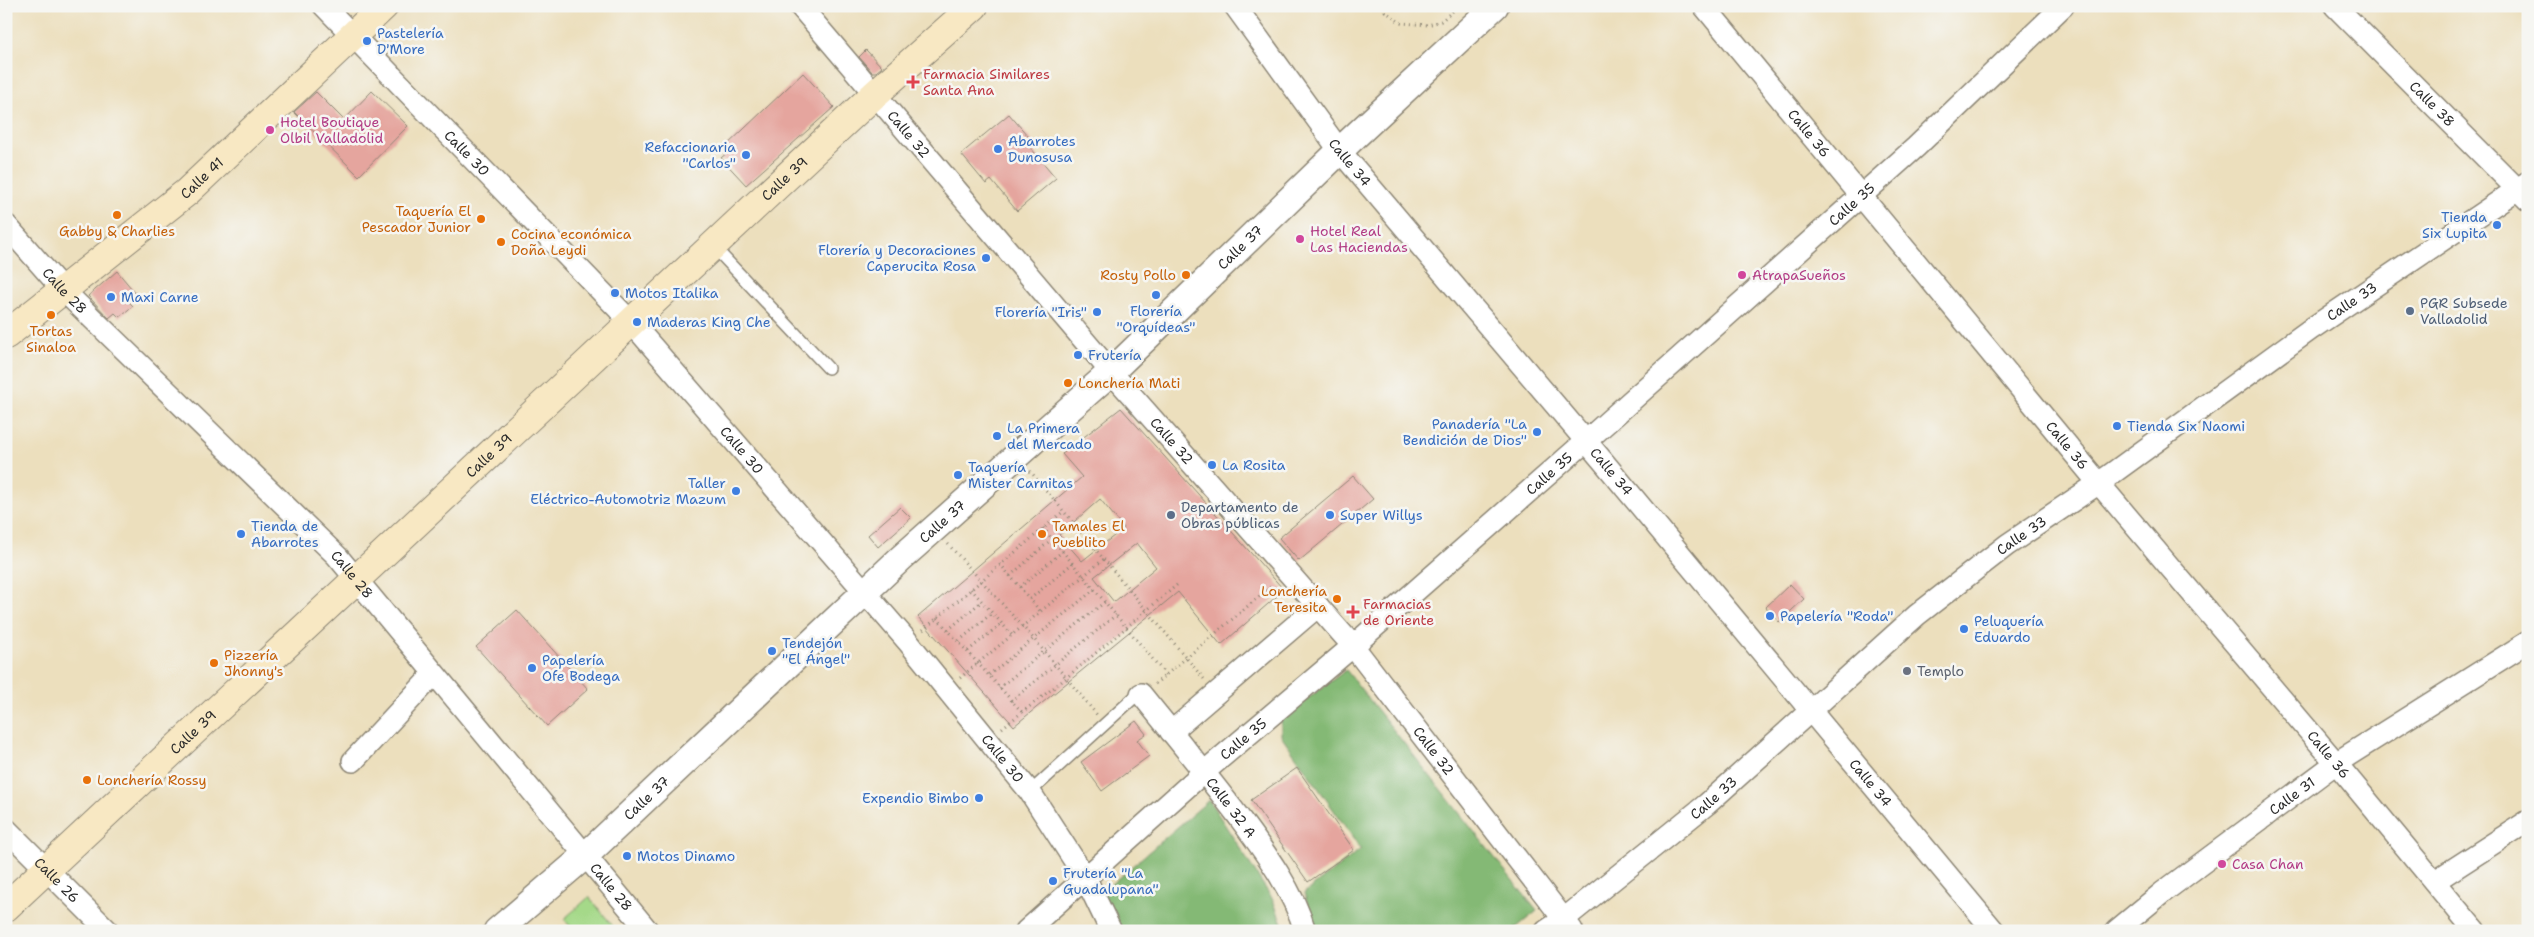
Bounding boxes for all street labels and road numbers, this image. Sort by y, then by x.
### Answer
street label: Calle 38 [2406,77,2459,130]
street label: Calle 36 [1784,105,1834,161]
street label: Calle 32 [884,107,934,161]
street label: Calle 30 [440,126,493,180]
street label: Calle 34 [1325,135,1375,190]
street label: Calle 41 [177,153,227,203]
street label: Calle 39 [758,153,811,205]
street label: Calle 35 [1825,179,1879,230]
street label: Calle 37 [1213,221,1267,273]
street label: Calle 28 [38,264,91,317]
street label: Calle 33 [2323,278,2380,325]
street label: Calle 32 [1146,414,1197,468]
street label: Calle 36 [2042,417,2092,473]
street label: Calle 30 [716,422,768,478]
street label: Calle 39 [462,429,516,481]
street label: Calle 34 [1586,444,1637,499]
street label: Calle 35 [1522,448,1576,499]
street label: Calle 37 [915,496,969,547]
street label: Calle 33 [1993,512,2050,559]
street label: Calle 28 [327,546,377,602]
street label: Calle 39 [166,706,220,758]
street label: Calle 35 [1216,714,1270,764]
street label: Calle 32 [1409,723,1458,779]
street label: Calle 36 [2303,727,2354,782]
street label: Calle 30 [978,731,1028,786]
street label: Calle 34 [1845,755,1896,811]
street label: Calle 37 [620,772,673,824]
street label: Calle 33 [1686,772,1741,823]
street label: Calle 31 [2265,773,2319,819]
street label: Calle 32 A [1202,774,1260,841]
street label: Calle 26 [30,853,83,906]
street label: Calle 28 [586,859,636,915]

